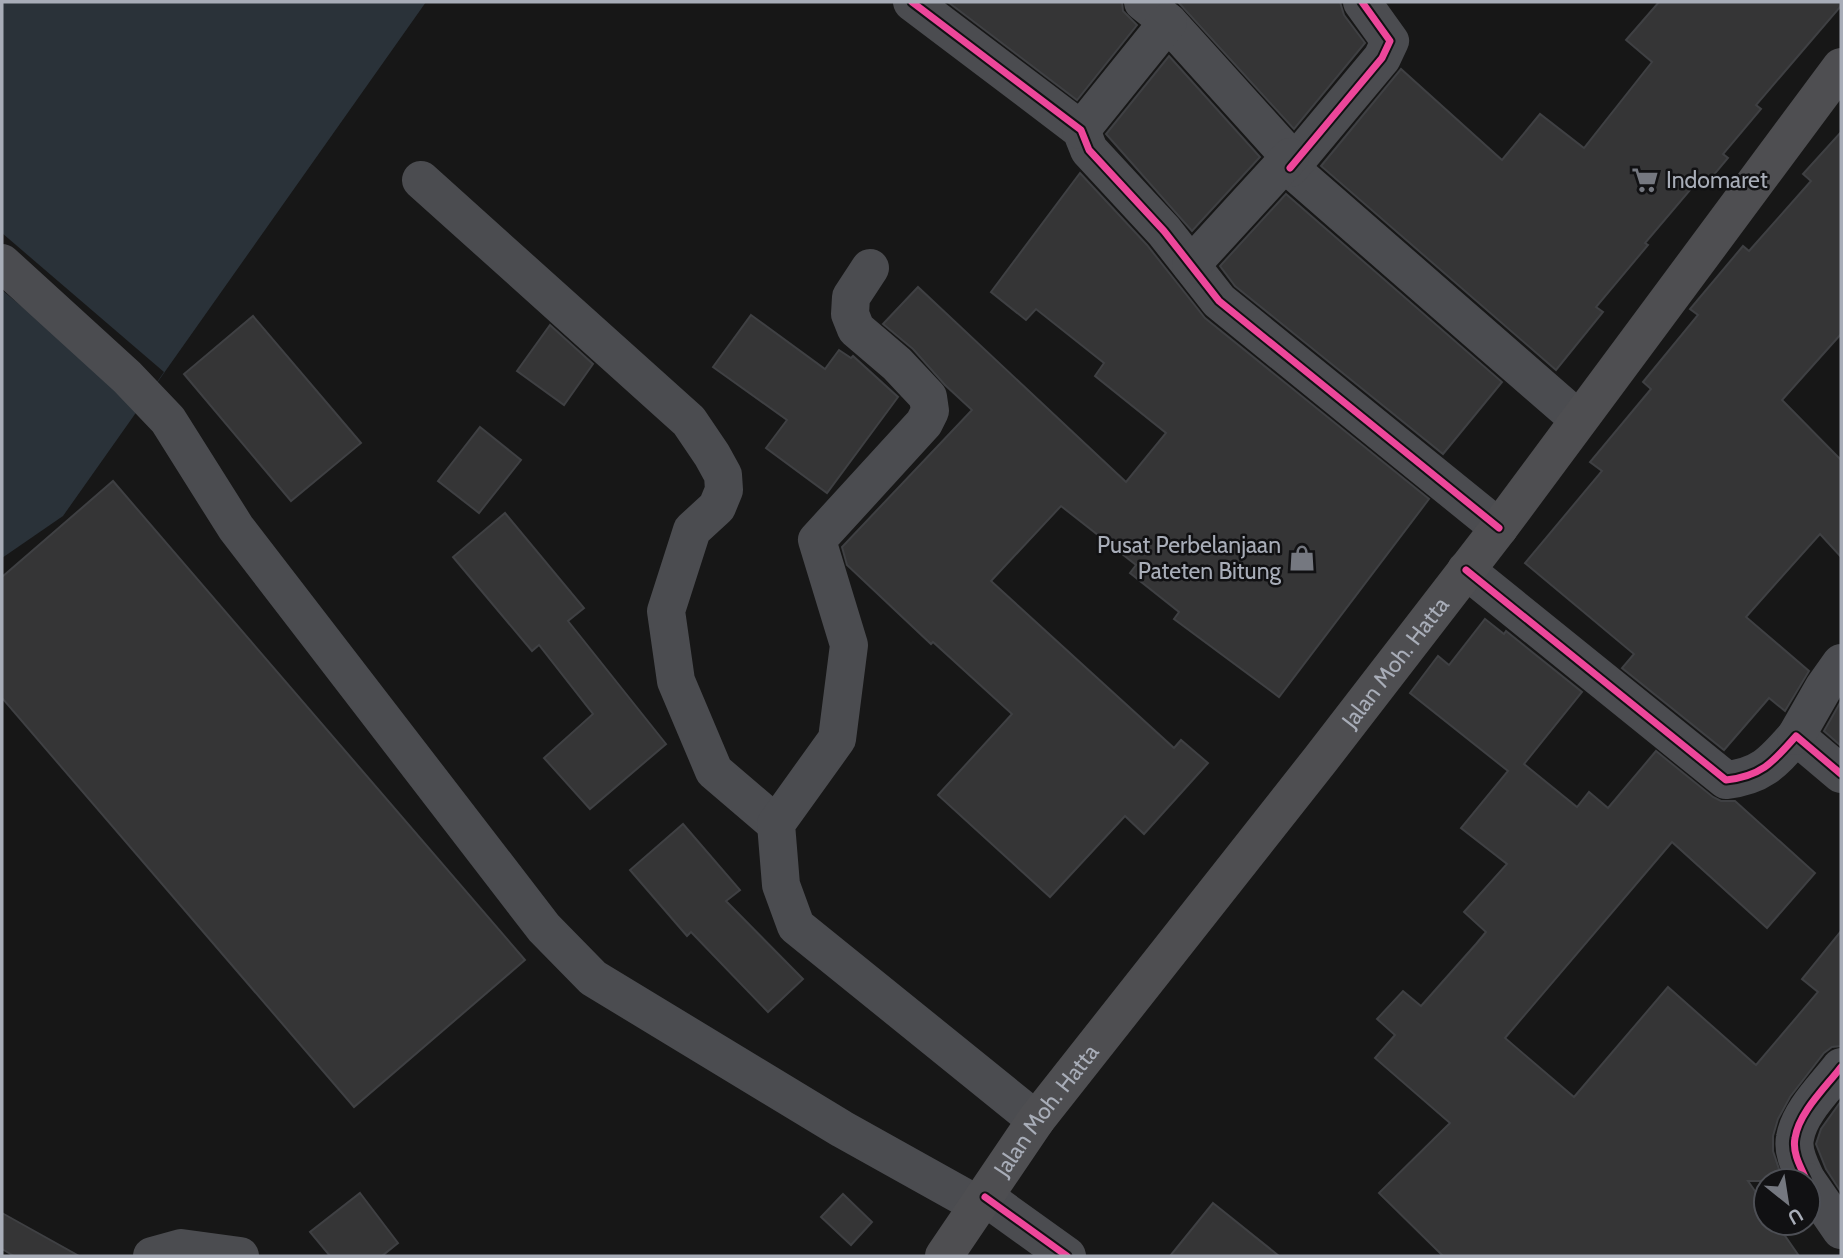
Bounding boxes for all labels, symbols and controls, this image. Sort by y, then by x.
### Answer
supermarket icon: Indomaret [1630,165,1660,195]
place label: Indomaret [1666,166,1768,194]
place label: Pusat Perbelanjaan Pateten Bitung [1097,531,1282,585]
shop icon: Pusat Perbelanjaan Pateten Bitung [1287,543,1317,573]
street label: Jalan Moh. Hatta [1335,591,1455,734]
street label: Jalan Moh. Hatta [987,1038,1105,1183]
north arrow [1752,1167,1822,1237]
text: U [1784,1203,1807,1230]

